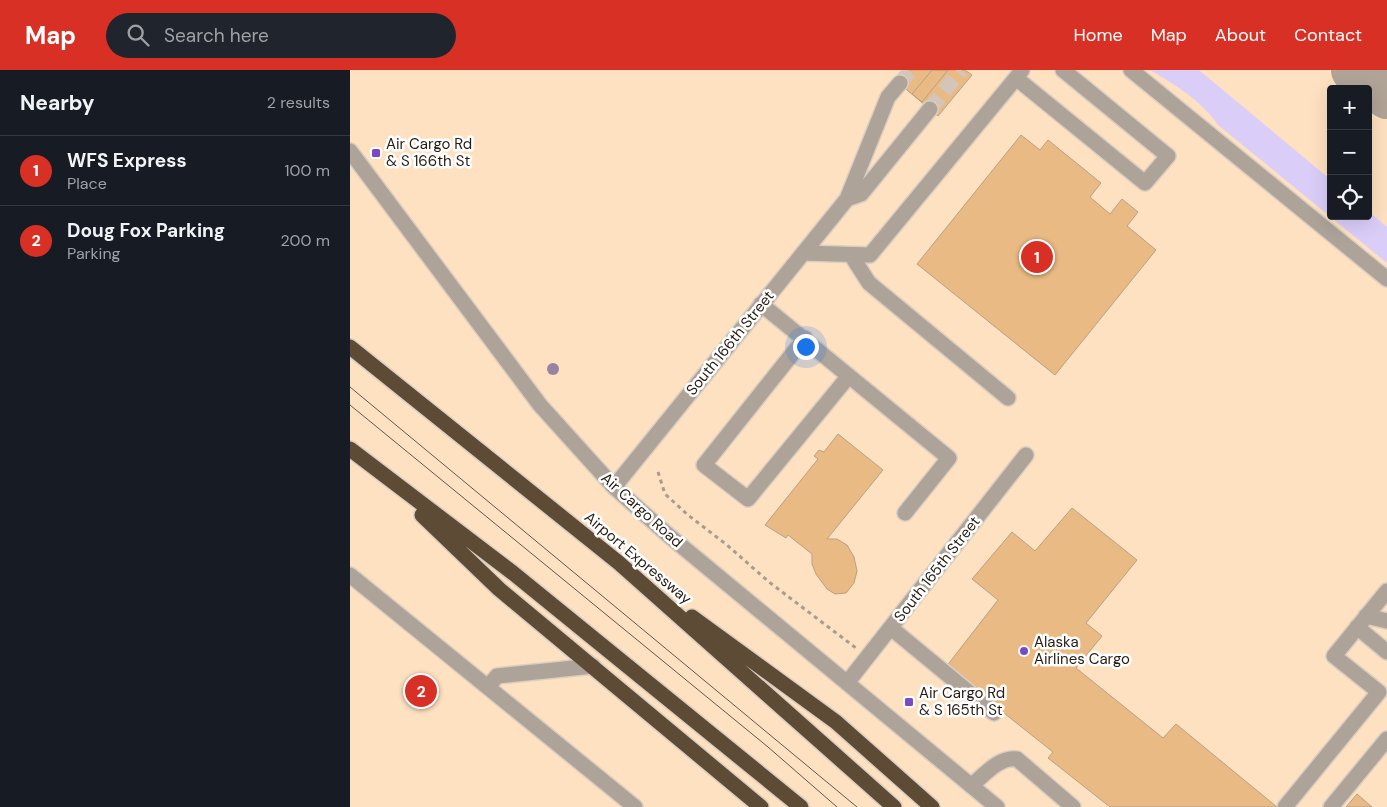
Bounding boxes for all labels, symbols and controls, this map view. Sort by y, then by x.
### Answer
search box [106,13,456,58]
text: Map [25,20,76,51]
icon: search [124,21,152,49]
text: Search here [164,23,269,48]
text: Home [1073,23,1123,47]
text: Map [1151,23,1187,47]
text: About [1215,23,1266,47]
text: Contact [1294,23,1362,47]
map controls [1327,85,1372,220]
button: + [1327,85,1372,130]
text: Nearby [20,89,94,117]
text: 2 results [267,92,330,113]
button: − [1327,130,1372,175]
place label: Air Cargo Rd & S 166th St [386,134,472,171]
marker: Air Cargo Rd & S 166th St [370,147,382,159]
text: WFS Express [67,148,187,173]
text: 1 [33,160,39,181]
text: 100 m [285,160,330,181]
text: Place [67,173,107,194]
button: locate [1327,175,1372,220]
text: Doug Fox Parking [67,218,225,243]
text: 2 [31,230,41,251]
text: 200 m [281,230,330,251]
pin: 1 [1021,238,1053,276]
text: Parking [67,243,121,264]
street label: South 166th Street [682,286,779,400]
your location [793,334,819,360]
street label: Air Cargo Road [597,468,687,552]
street label: Airport Expressway [580,507,696,609]
street label: South 165th Street [890,512,985,626]
place label: Alaska Airlines Cargo [1034,632,1130,669]
marker: Alaska Airlines Cargo [1018,645,1030,657]
pin: 2 [405,672,437,710]
place label: Air Cargo Rd & S 165th St [919,683,1005,720]
marker: Air Cargo Rd & S 165th St [903,696,915,708]

